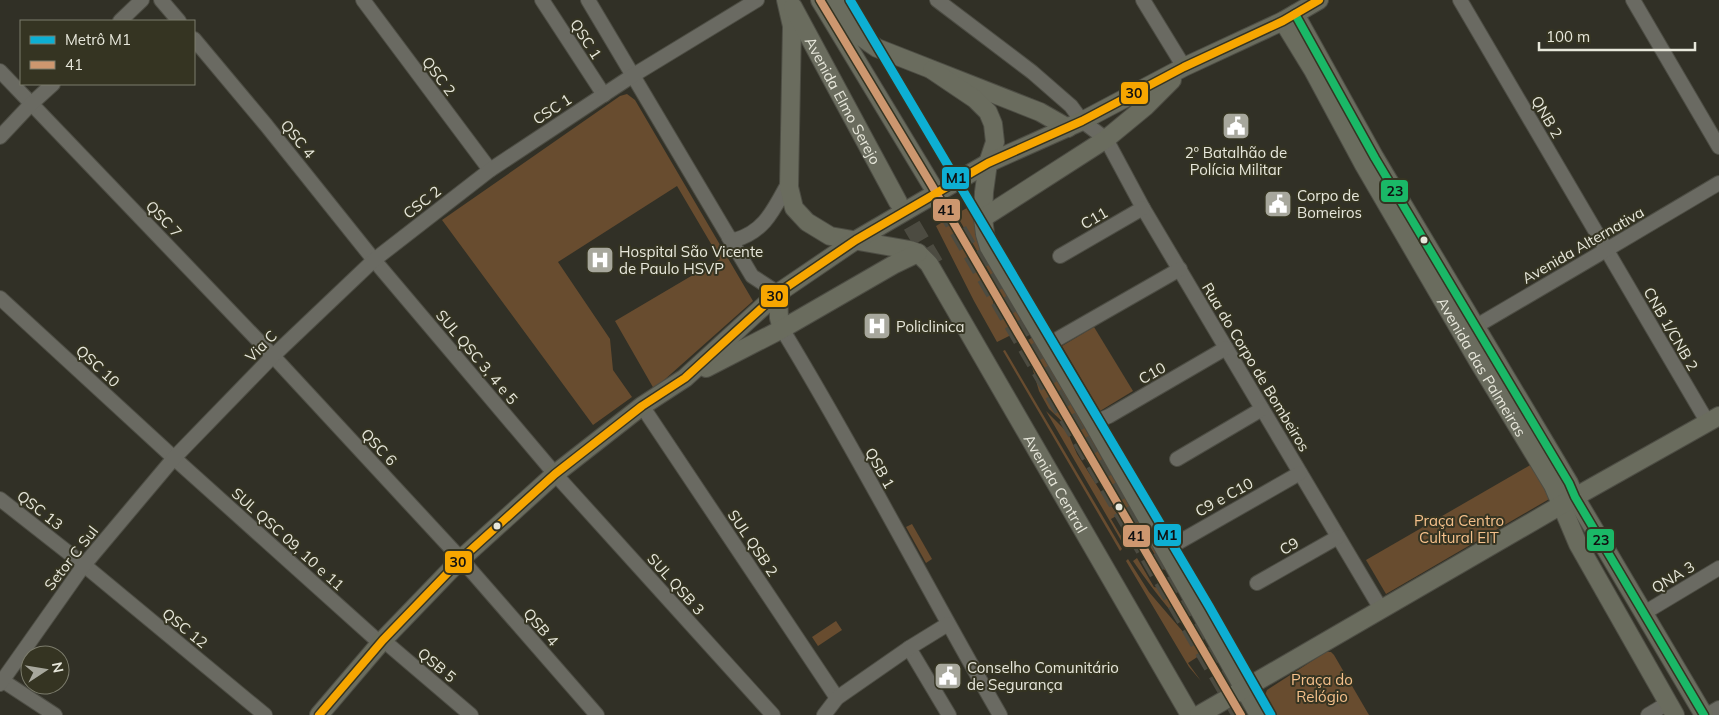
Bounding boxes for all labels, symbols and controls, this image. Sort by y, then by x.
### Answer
street label: QSC 1 [566,15,606,63]
legend [20,20,195,85]
scale bar [1539,20,1695,52]
text: 100 m [1546,27,1590,46]
text: Metrô M1 [65,30,131,49]
street label: Avenida Elmo Serejo [801,33,885,167]
street label: QSC 2 [418,53,460,99]
text: 41 [65,55,83,74]
line badge: 30 [1120,81,1149,105]
text: 30 [1126,84,1142,102]
street label: CSC 1 [529,89,575,129]
street label: QNB 2 [1527,92,1567,142]
public building icon: 2º Batalhão de Polícia Militar [1221,111,1251,141]
street label: QSC 4 [277,116,319,162]
place label: 2º Batalhão de Polícia Militar [1185,143,1287,179]
line badge: M1 [941,166,970,190]
text: M1 [946,169,966,187]
line badge: 23 [1380,179,1409,203]
street label: CSC 2 [399,181,445,223]
text: 23 [1387,182,1403,200]
place label: Corpo de Bomeiros [1297,186,1362,222]
public building icon: Corpo de Bomeiros [1263,189,1293,219]
street label: QSC 7 [142,197,186,241]
line badge: 41 [932,198,961,222]
text: 41 [938,201,954,219]
street label: Avenida Alternativa [1519,202,1647,288]
street label: C11 [1077,203,1111,233]
unlabelled marker [1419,235,1429,245]
place label: Hospital São Vicente de Paulo HSVP [619,242,763,278]
hospital icon: Hospital São Vicente de Paulo HSVP [585,245,615,275]
street label: Rua do Corpo de Bombeiros [1198,279,1314,455]
line badge: 30 [760,284,789,308]
street label: CNB 1/CNB 2 [1639,284,1703,374]
text: 30 [767,287,783,305]
street label: Avenida das Palmeiras [1433,293,1531,440]
street label: SUL QSC 3, 4 e 5 [432,306,522,408]
hospital icon: Policlinica [862,311,892,341]
place label: Policlinica [896,317,964,336]
street label: Via C [241,326,281,366]
street label: QSC 10 [72,341,124,391]
street label: C10 [1135,358,1169,388]
street label: QSC 6 [357,424,401,470]
street label: Avenida Central [1020,431,1092,536]
street label: QSB 1 [861,444,899,492]
street label: C9 e C10 [1192,473,1256,521]
street label: SUL QSC 09, 10 e 11 [228,483,348,595]
street label: QSC 13 [13,486,67,534]
unlabelled marker [1114,502,1124,512]
street label: SUL QSB 2 [724,506,782,580]
park label: Praça Centro Cultural EIT [1414,511,1504,547]
unlabelled marker [492,521,502,531]
street label: Setor C Sul [40,522,102,594]
line badge: M1 [1153,523,1182,547]
line badge: 41 [1122,524,1151,548]
text: M1 [1157,526,1177,544]
text: 41 [1128,527,1144,545]
line badge: 23 [1586,528,1615,552]
text: 23 [1593,531,1609,549]
street label: C9 [1276,533,1302,559]
street label: SUL QSB 3 [643,549,709,619]
line badge: 30 [444,550,473,574]
text: 30 [450,553,466,571]
street label: QNA 3 [1648,557,1698,597]
street label: QSC 12 [158,604,212,652]
street label: QSB 4 [519,604,563,650]
street label: QSB 5 [414,644,460,686]
north arrow [20,645,70,695]
place label: Conselho Comunitário de Segurança [967,658,1119,694]
text: N [48,660,68,674]
public building icon: Conselho Comunitário de Segurança [933,661,963,691]
park label: Praça do Relógio [1291,670,1353,706]

